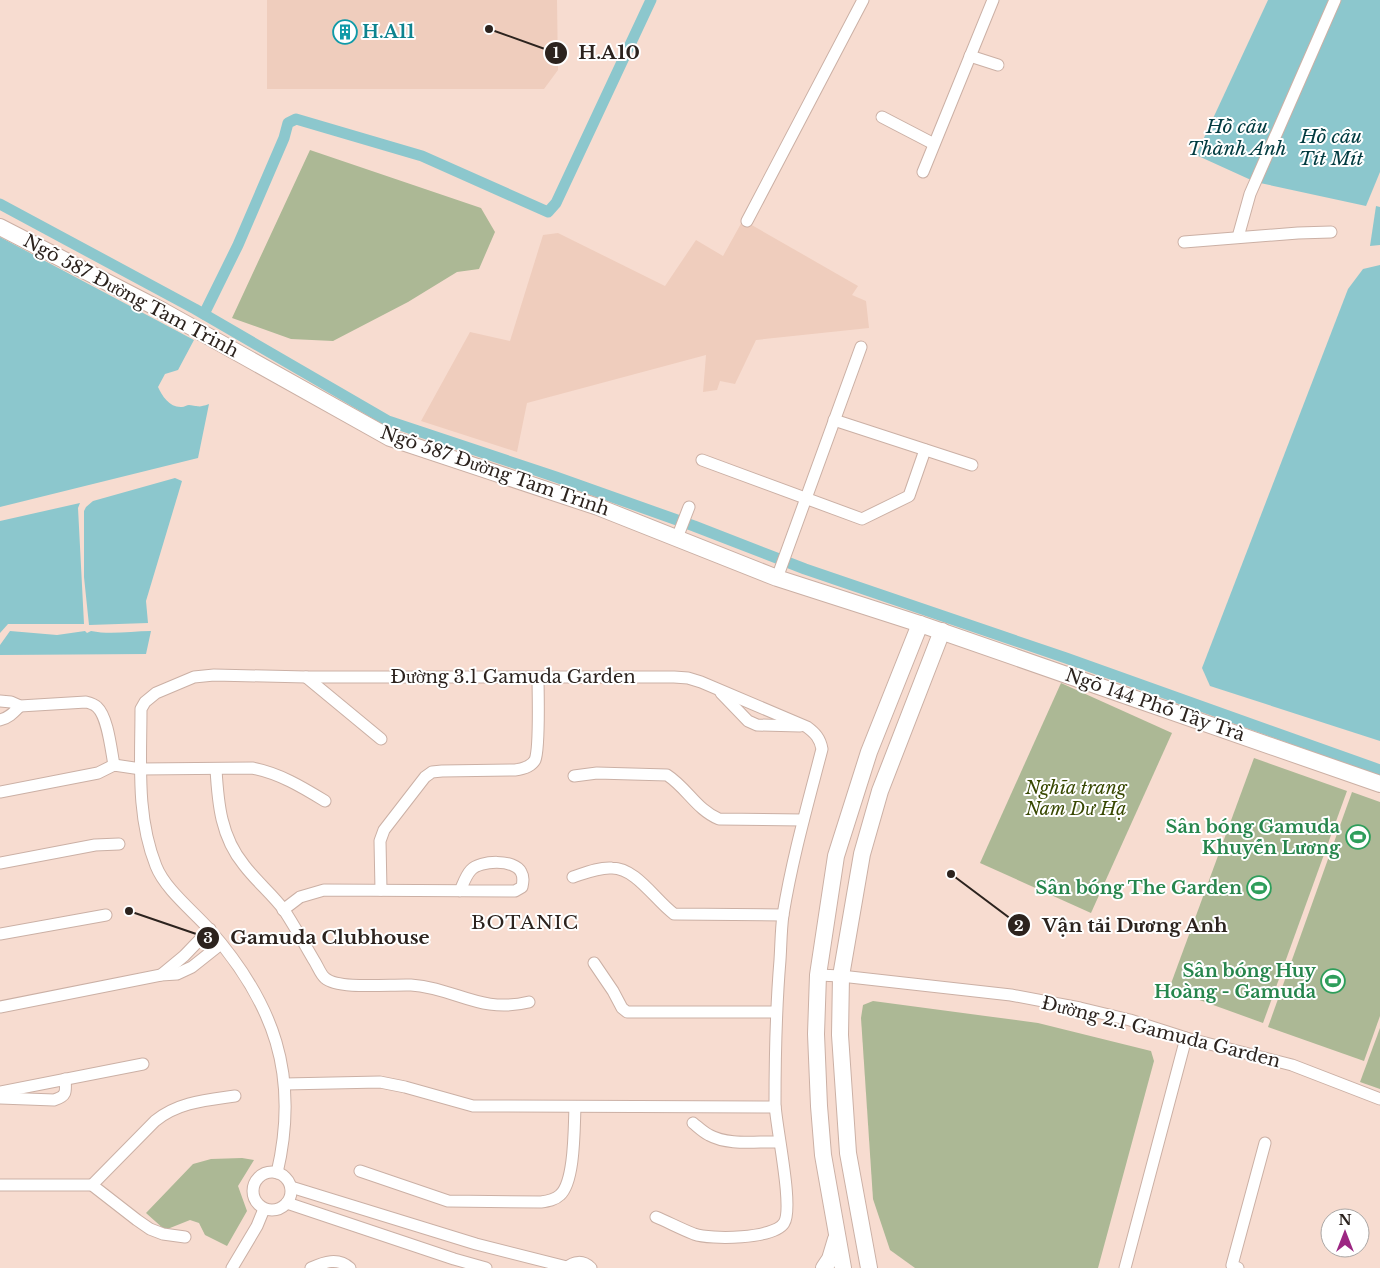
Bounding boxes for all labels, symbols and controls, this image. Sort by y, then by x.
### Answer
building icon: H.A11 [332,19,358,45]
place label: H.A11 [362,21,415,43]
callout: H.A10 [543,36,650,70]
text: H.A10 [578,41,640,64]
text: 1 [553,43,560,62]
water label: Hồ câu Thành Anh [1187,115,1287,160]
water label: Hồ câu Tít Mít [1299,125,1363,170]
street label: Ngõ 587 Đường Tam Trinh [20,230,242,362]
street label: Ngõ 587 Đường Tam Trinh [378,421,612,521]
street label: Ngõ 144 Phố Tây Trà [1062,664,1248,746]
street label: Đường 3.1 Gamuda Garden [390,666,636,688]
park label: Nghĩa trang Nam Dư Hạ [1024,777,1128,820]
place label: Sân bóng Gamuda Khuyến Lương [1166,816,1341,859]
sports icon: Sân bóng Gamuda Khuyến Lương [1345,824,1371,850]
sports icon: Sân bóng The Garden [1246,875,1272,901]
place label: Sân bóng The Garden [1036,877,1242,899]
callout: Vận tải Dương Anh [1007,908,1238,942]
district label: BOTANIC [471,911,579,934]
text: Vận tải Dương Anh [1041,914,1228,937]
text: 2 [1014,916,1024,935]
callout: Gamuda Clubhouse [195,921,440,955]
text: Gamuda Clubhouse [230,926,430,949]
text: 3 [203,928,213,947]
place label: Sân bóng Huy Hoàng - Gamuda [1154,960,1317,1003]
sports icon: Sân bóng Huy Hoàng - Gamuda [1320,968,1346,994]
street label: Đường 2.1 Gamuda Garden [1039,992,1283,1072]
north arrow [1320,1208,1370,1258]
text: N [1338,1211,1352,1229]

